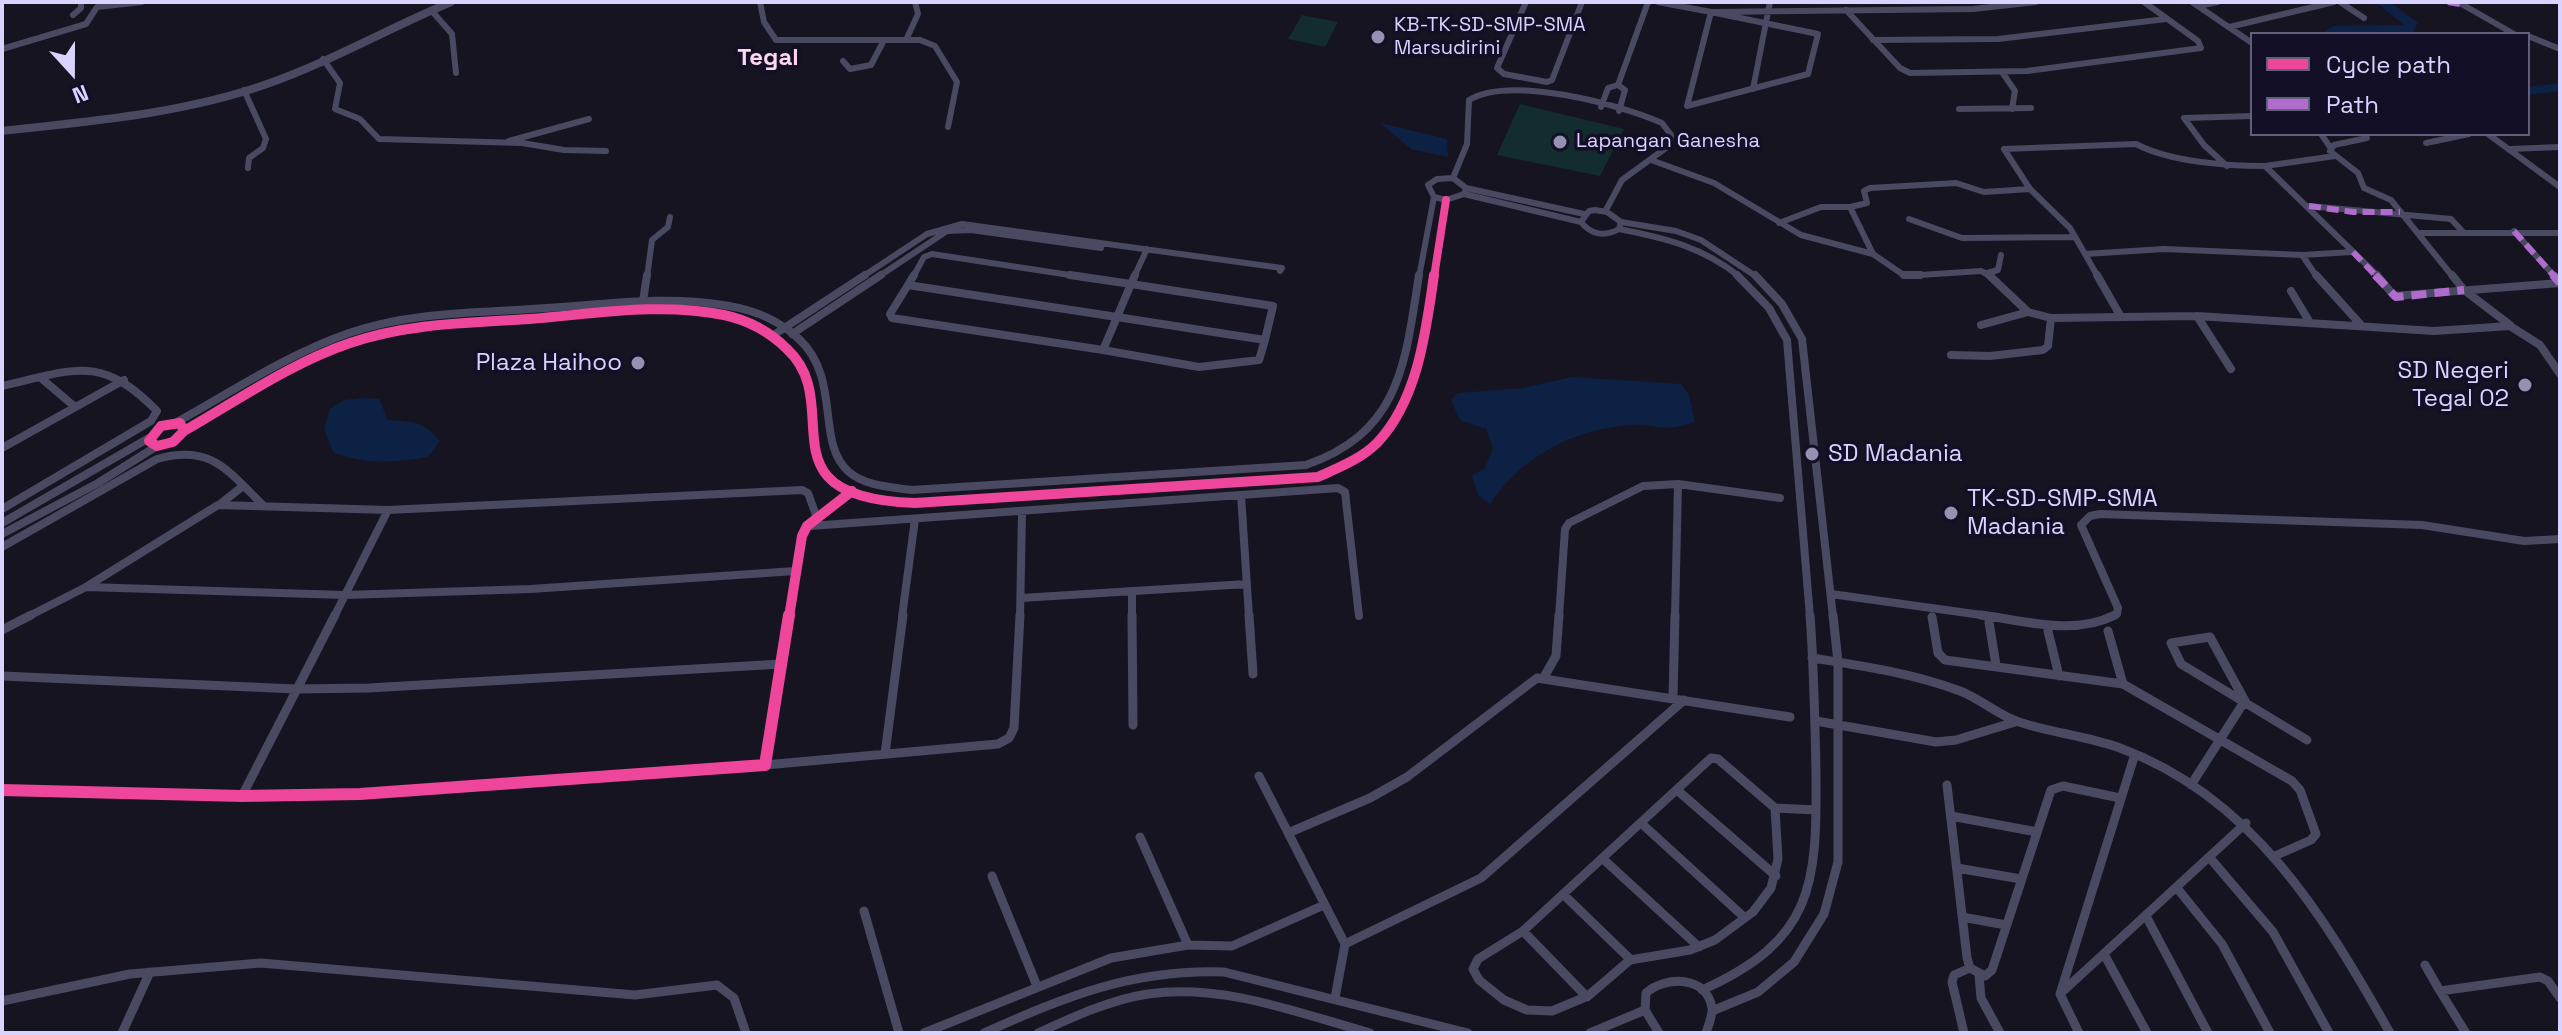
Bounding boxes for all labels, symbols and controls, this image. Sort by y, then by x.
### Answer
place label: KB-TK-SD-SMP-SMA Marsudirini [1394,14,1586,61]
marker: KB-TK-SD-SMP-SMA Marsudirini [1369,28,1387,46]
north arrow [32,32,112,112]
legend [2250,32,2530,136]
district label: Tegal [737,44,799,72]
text: Cycle path [2326,49,2451,80]
text: N [69,79,93,110]
text: Path [2326,89,2379,120]
place label: Lapangan Ganesha [1576,130,1760,154]
marker: Lapangan Ganesha [1551,133,1569,151]
place label: Plaza Haihoo [476,349,622,377]
marker: Plaza Haihoo [629,354,647,372]
place label: SD Negeri Tegal 02 [2398,357,2509,413]
marker: SD Negeri Tegal 02 [2516,376,2534,394]
place label: SD Madania [1828,440,1963,468]
marker: SD Madania [1803,445,1821,463]
place label: TK-SD-SMP-SMA Madania [1967,485,2158,541]
marker: TK-SD-SMP-SMA Madania [1942,504,1960,522]

